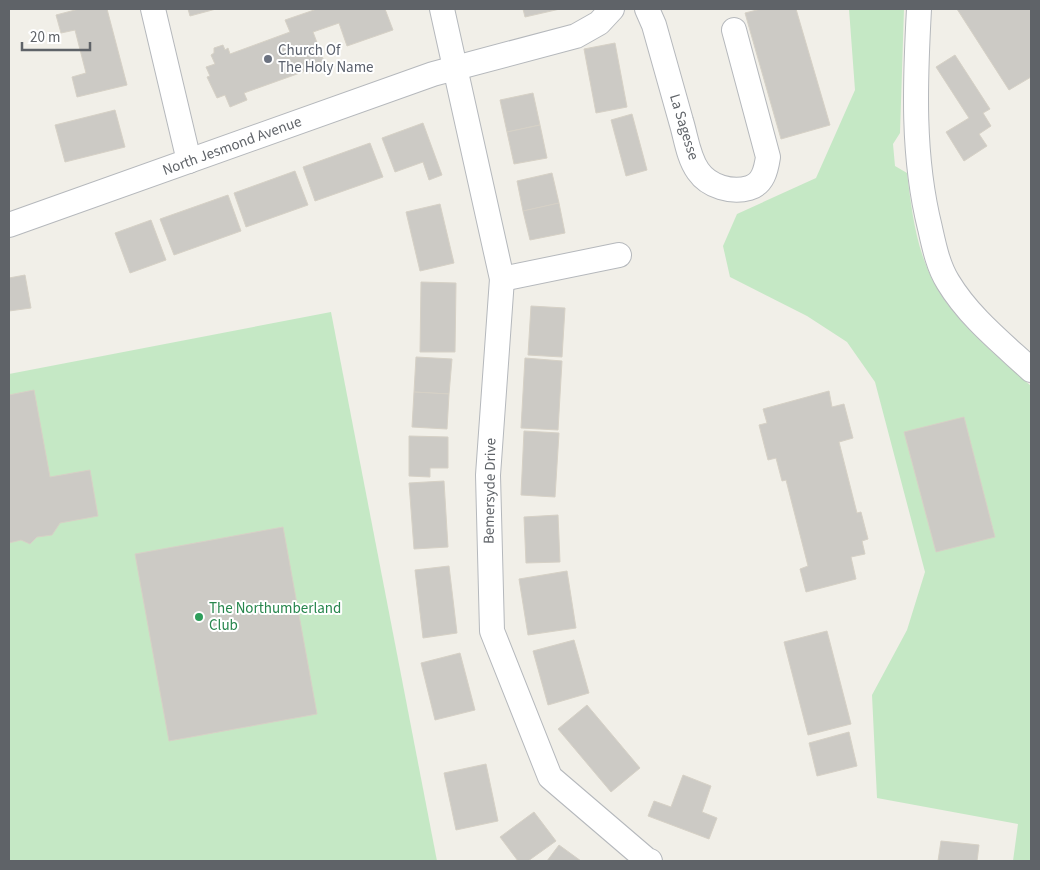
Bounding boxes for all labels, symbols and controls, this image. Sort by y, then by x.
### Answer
scale bar [22,20,90,52]
text: 20 m [30,27,60,48]
place label: Church Of The Holy Name [278,40,374,78]
marker: Church Of The Holy Name [262,53,274,65]
street label: La Sagesse [664,91,704,163]
street label: North Jesmond Avenue [160,111,304,181]
street label: Bemersyde Drive [479,438,501,544]
place label: The Northumberland Club [209,598,341,636]
marker: The Northumberland Club [193,611,205,623]

